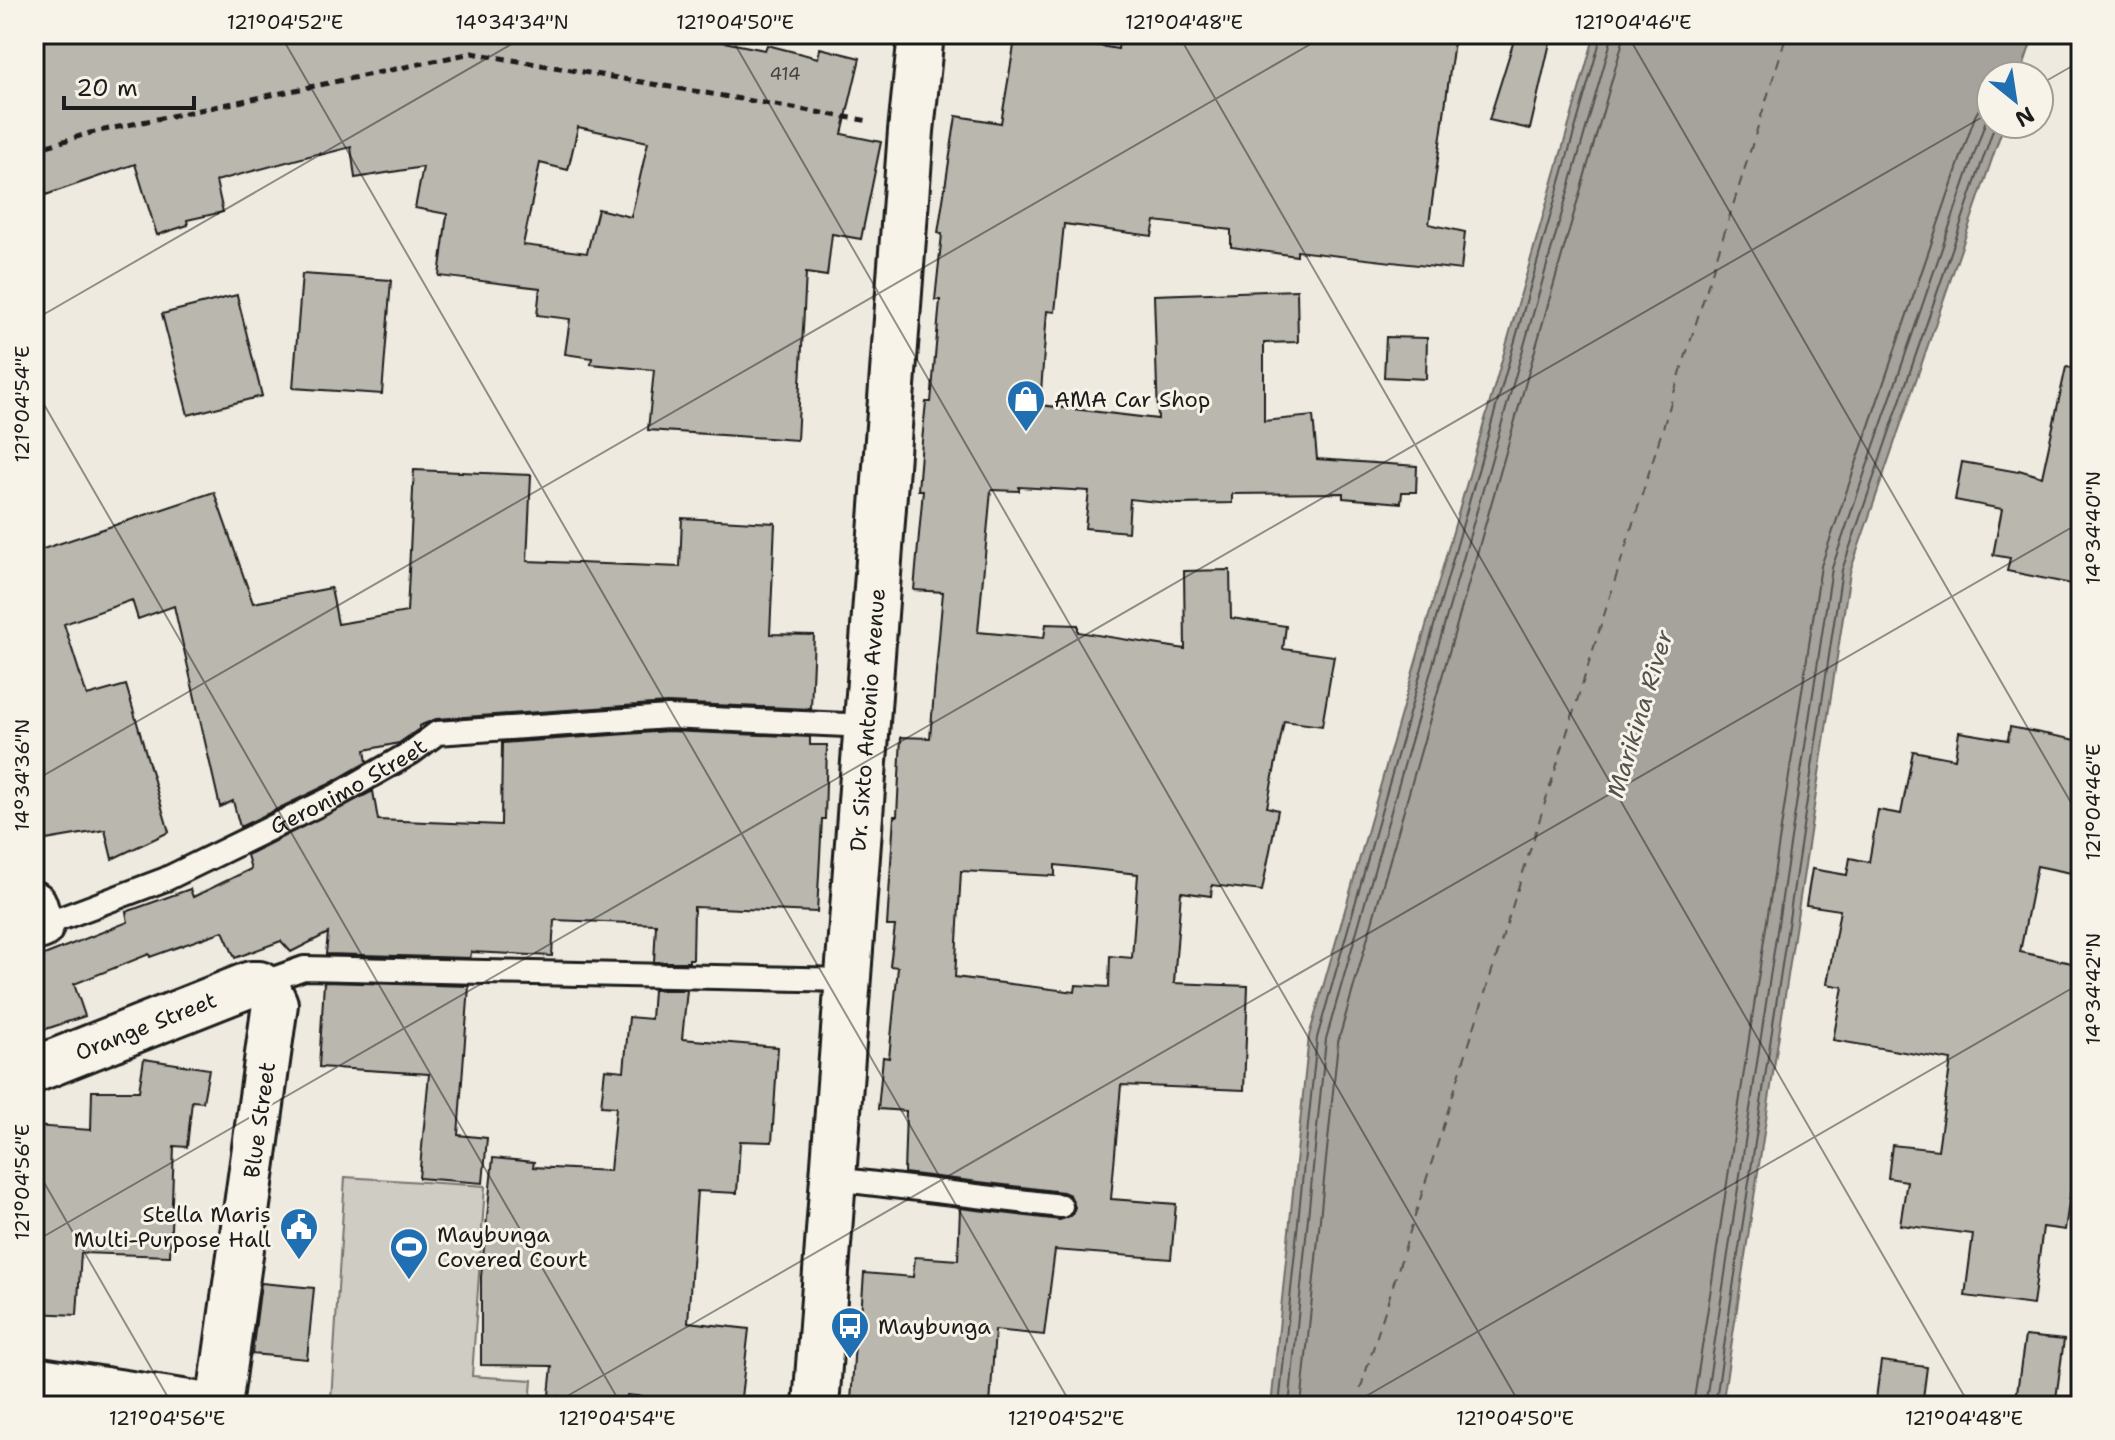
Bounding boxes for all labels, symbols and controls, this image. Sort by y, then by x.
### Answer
text: 121°04'52"E [227,9,343,35]
text: 14°34'34"N [455,9,569,35]
text: 121°04'50"E [676,9,794,35]
text: 121°04'48"E [1125,9,1243,35]
text: 121°04'46"E [1574,9,1692,35]
scale bar [64,60,194,110]
north arrow [1975,60,2055,140]
house number: 414 [769,62,801,86]
text: 20 m [76,72,138,104]
text: N [2010,100,2040,134]
text: 121°04'54"E [9,345,35,463]
shop icon: AMA Car Shop [1005,378,1047,433]
place label: AMA Car Shop [1054,385,1210,414]
text: 14°34'40"N [2080,471,2106,585]
street label: Dr. Sixto Antonio Avenue [843,587,892,853]
water label: Marikina River [1599,625,1681,802]
text: 14°34'36"N [9,719,35,831]
street label: Geronimo Street [265,732,433,841]
text: 121°04'46"E [2080,743,2106,861]
text: 14°34'42"N [2080,933,2106,1045]
street label: Orange Street [71,985,221,1067]
street label: Blue Street [237,1060,282,1180]
text: 121°04'56"E [9,1124,35,1240]
place label: Stella Maris Multi-Purpose Hall [73,1200,271,1254]
public building icon: Stella Maris Multi-Purpose Hall [278,1206,320,1261]
place label: Maybunga Covered Court [437,1220,588,1274]
sports icon: Maybunga Covered Court [388,1226,430,1281]
bus stop icon: Maybunga [829,1305,871,1360]
place label: Maybunga [878,1312,991,1341]
text: 121°04'56"E [109,1405,225,1431]
text: 121°04'54"E [558,1405,676,1431]
text: 121°04'52"E [1008,1405,1124,1431]
text: 121°04'50"E [1456,1405,1574,1431]
text: 121°04'48"E [1905,1405,2023,1431]

